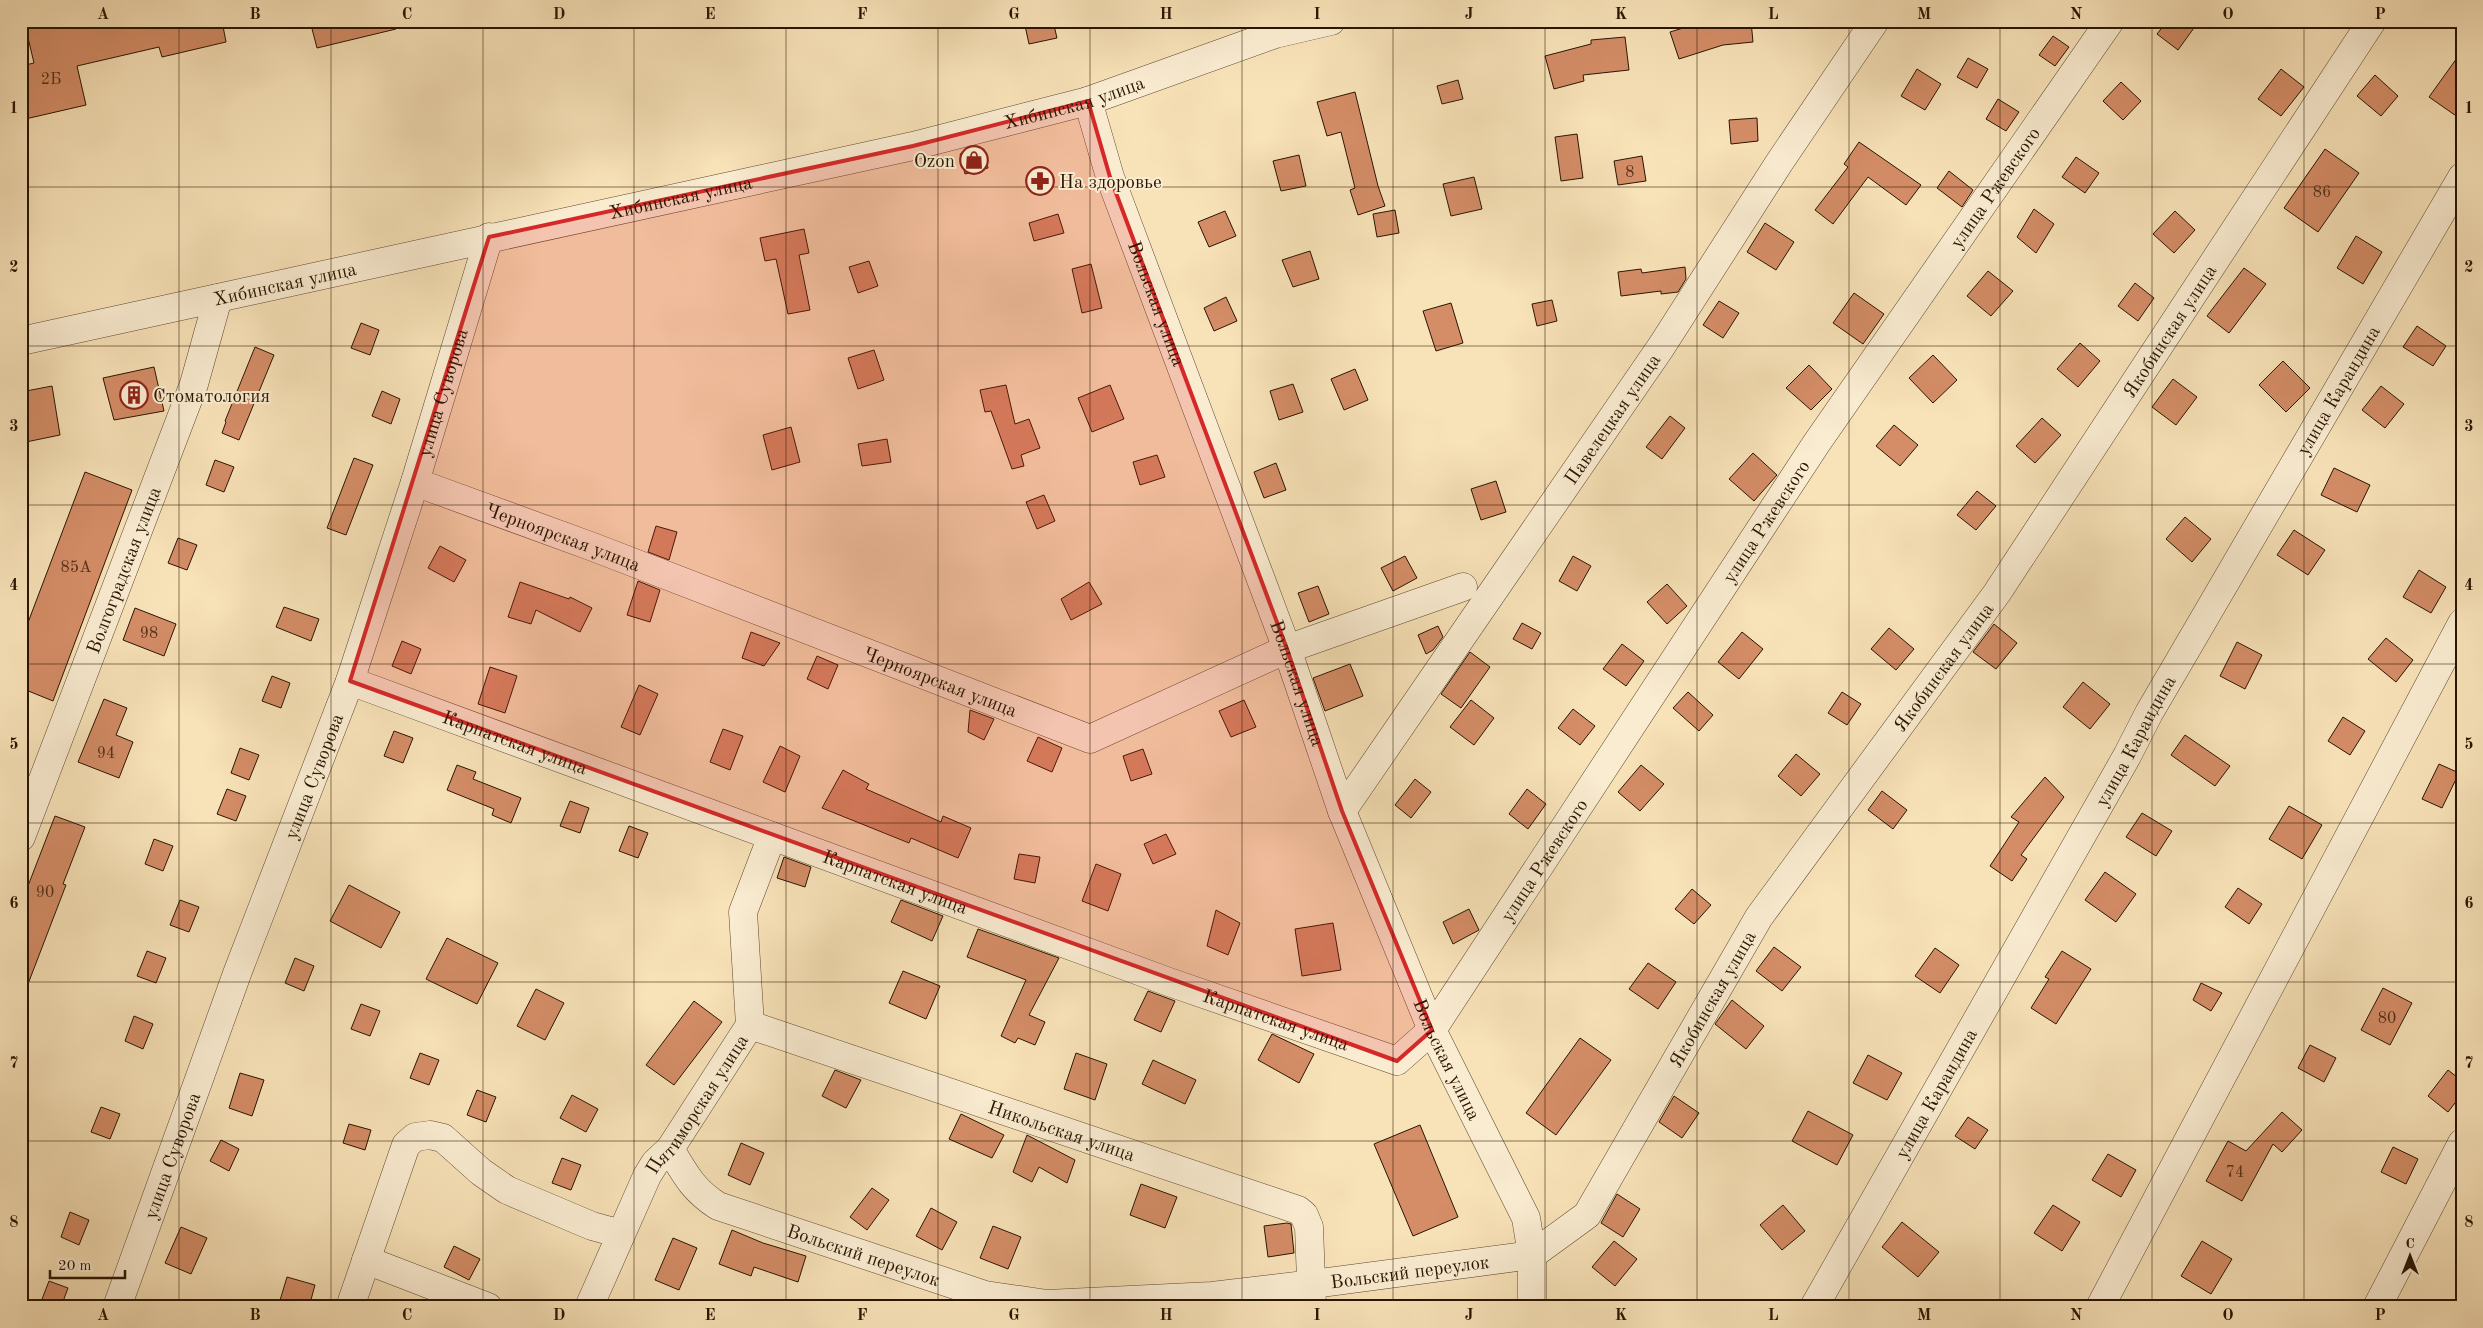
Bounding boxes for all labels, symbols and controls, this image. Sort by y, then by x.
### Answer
text: A [97,7,109,23]
text: B [249,7,261,23]
text: C [402,7,412,23]
text: D [553,7,565,23]
text: E [704,7,716,23]
text: F [857,7,868,23]
text: G [1008,7,1020,23]
text: H [1159,7,1173,23]
text: I [1313,7,1321,23]
text: J [1465,7,1474,23]
text: K [1615,7,1627,23]
text: L [1768,7,1779,23]
text: M [1917,7,1931,23]
text: N [2070,7,2083,23]
text: O [2222,7,2234,23]
text: P [2374,7,2386,23]
house number: 2Б [41,72,61,88]
street label: Хибинская улица [1002,74,1148,134]
text: 1 [9,101,19,117]
text: 1 [2464,101,2474,117]
street label: улица Ржевского [1948,125,2045,252]
shop icon: Ozon [959,145,989,175]
place label: Ozon [914,153,955,172]
house number: 8 [1625,165,1635,181]
pharmacy icon: На здоровье [1025,166,1055,196]
street label: Хибинская улица [608,174,755,224]
place label: На здоровье [1059,174,1162,193]
house number: 86 [2313,185,2331,201]
street label: Вольская улица [1123,239,1187,370]
text: 2 [9,260,19,276]
text: 2 [2464,260,2474,276]
street label: Хибинская улица [212,261,359,311]
street label: Якобинская улица [2121,262,2222,402]
street label: улица Карандина [2295,323,2385,459]
street label: улица Суворова [416,326,473,460]
street label: Павелецкая улица [1562,351,1665,489]
building icon: Стоматология [119,380,149,410]
place label: Стоматология [153,388,270,407]
text: 3 [9,419,19,435]
text: 3 [2464,419,2474,435]
street label: улица Ржевского [1721,458,1815,587]
street label: Волгоградская улица [85,484,166,657]
street label: Черноярская улица [483,502,643,576]
house number: 85А [61,560,91,576]
text: 4 [9,578,19,594]
text: 4 [2464,578,2474,594]
street label: Якобинская улица [1892,600,1999,736]
street label: Вольская улица [1265,618,1327,750]
house number: 98 [140,626,158,642]
street label: Черноярская улица [860,645,1020,722]
street label: улица Карандина [2093,673,2181,810]
street label: Карпатская улица [439,709,590,780]
street label: улица Суворова [283,711,349,843]
text: 5 [9,737,19,753]
text: 5 [2464,737,2474,753]
house number: 94 [97,746,115,762]
street label: улица Ржевского [1499,796,1593,926]
street label: Карпатская улица [819,848,970,919]
house number: 90 [36,885,54,901]
text: 6 [9,896,19,912]
text: 6 [2464,896,2474,912]
street label: Якобинская улица [1667,928,1761,1072]
street label: Карпатская улица [1200,987,1351,1056]
street label: Вольская улица [1408,997,1483,1124]
house number: 80 [2378,1011,2396,1027]
street label: улица Карандина [1893,1026,1982,1163]
street label: Пятиморская улица [644,1032,753,1178]
text: 7 [9,1056,19,1072]
text: 7 [2464,1056,2474,1072]
street label: улица Суворова [142,1090,206,1222]
street label: Никольская улица [985,1099,1137,1166]
house number: 74 [2226,1165,2244,1181]
text: 8 [9,1215,19,1231]
text: 8 [2464,1215,2474,1231]
street label: Вольский переулок [784,1223,942,1291]
north arrow [2386,1230,2436,1280]
text: С [2405,1237,2415,1251]
scale bar [50,1248,125,1280]
street label: Вольский переулок [1330,1254,1491,1294]
text: 20 m [58,1259,92,1274]
text: A [97,1308,109,1324]
text: B [249,1308,261,1324]
text: C [402,1308,412,1324]
text: D [553,1308,565,1324]
text: E [704,1308,716,1324]
text: F [857,1308,868,1324]
text: G [1008,1308,1020,1324]
text: H [1159,1308,1173,1324]
text: I [1313,1308,1321,1324]
text: J [1465,1308,1474,1324]
text: K [1615,1308,1627,1324]
text: L [1768,1308,1779,1324]
text: M [1917,1308,1931,1324]
text: N [2070,1308,2083,1324]
text: O [2222,1308,2234,1324]
text: P [2374,1308,2386,1324]

